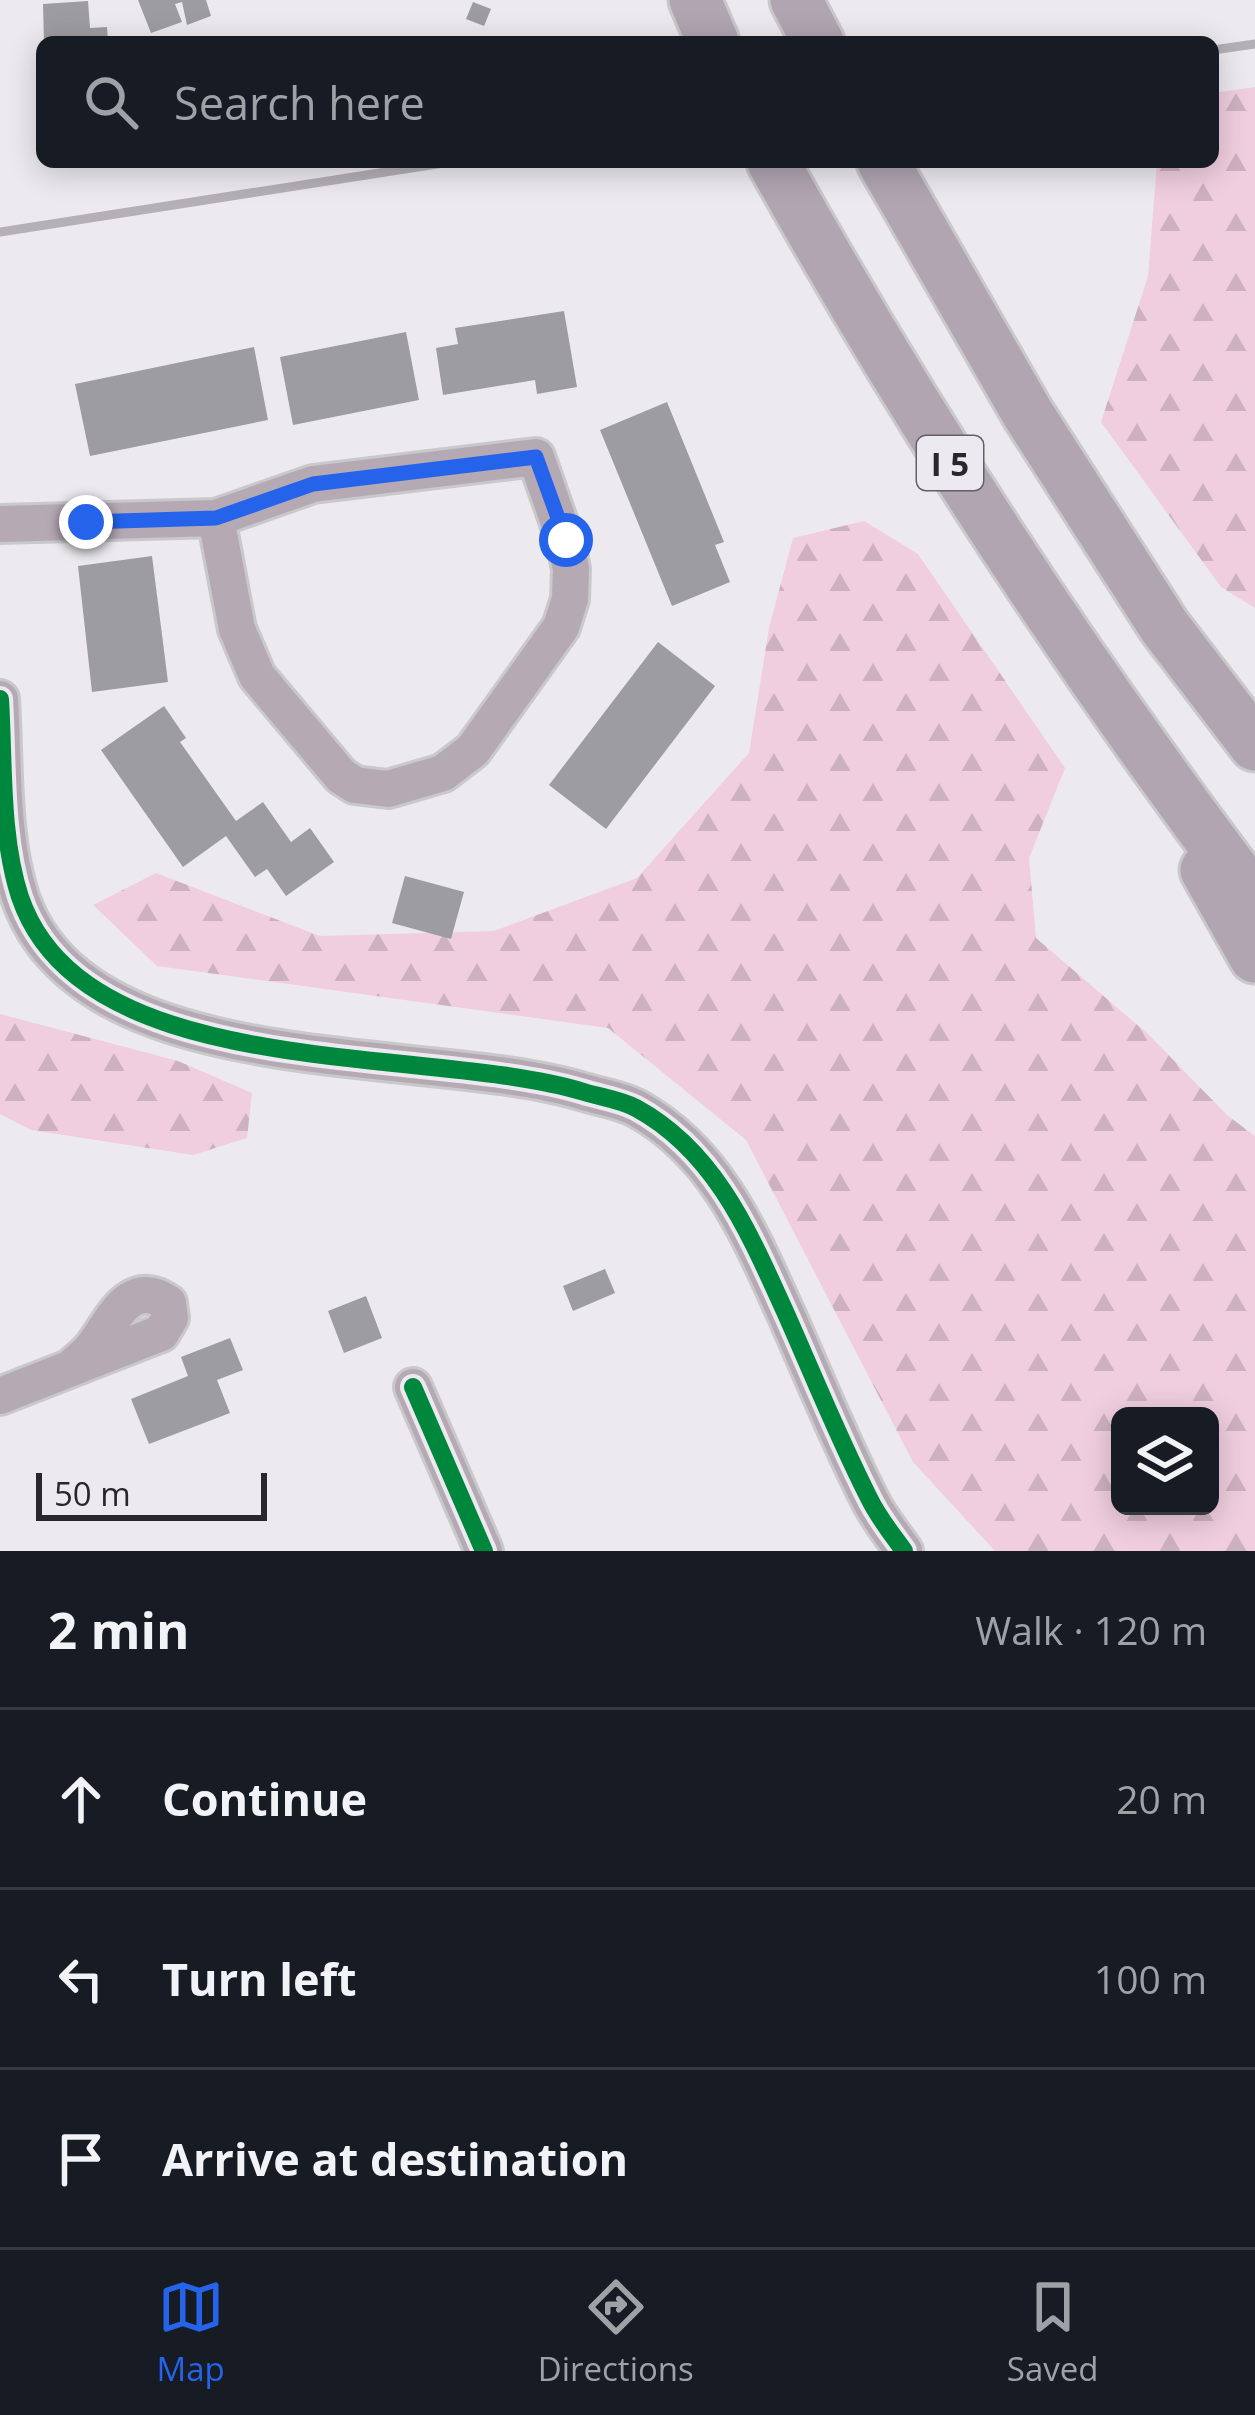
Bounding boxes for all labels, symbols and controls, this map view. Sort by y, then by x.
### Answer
search box [36,36,1219,168]
icon: search [78,69,144,135]
text: Search here [174,72,425,133]
road number: I 5 [917,436,983,490]
route end [59,495,113,549]
route start [539,513,593,567]
map controls [1111,1407,1219,1515]
button: layers [1111,1407,1219,1515]
scale bar [36,1467,267,1520]
text: 50 m [54,1471,131,1516]
text: 2 min [48,1594,190,1664]
text: Walk · 120 m [975,1603,1207,1656]
icon: ahead [48,1766,114,1832]
text: Continue [162,1768,367,1829]
text: 20 m [1116,1772,1207,1825]
icon: left [48,1946,114,2012]
text: Turn left [162,1948,357,2009]
text: 100 m [1094,1952,1207,2005]
icon: arrive [48,2126,114,2192]
text: Arrive at destination [162,2128,628,2189]
tab: Map [157,2274,225,2391]
tab: Directions [538,2274,694,2391]
tab: Saved [1007,2274,1098,2391]

